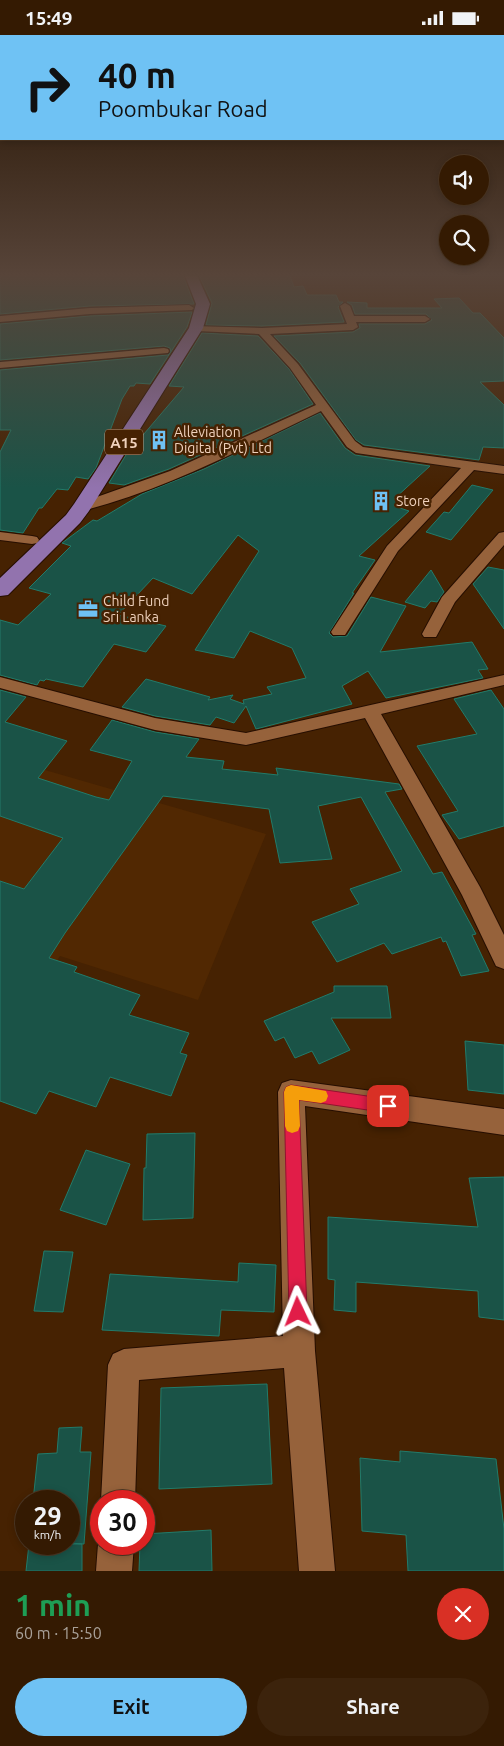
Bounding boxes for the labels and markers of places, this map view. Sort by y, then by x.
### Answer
place label: Alleviation Digital (Pvt) Ltd [174,424,272,456]
building icon: Alleviation Digital (Pvt) Ltd [148,429,170,451]
building icon: Store [370,490,392,512]
place label: Store [396,493,430,509]
place label: Child Fund Sri Lanka [103,593,169,625]
office icon: Child Fund Sri Lanka [77,598,99,620]
pin [367,1085,409,1127]

